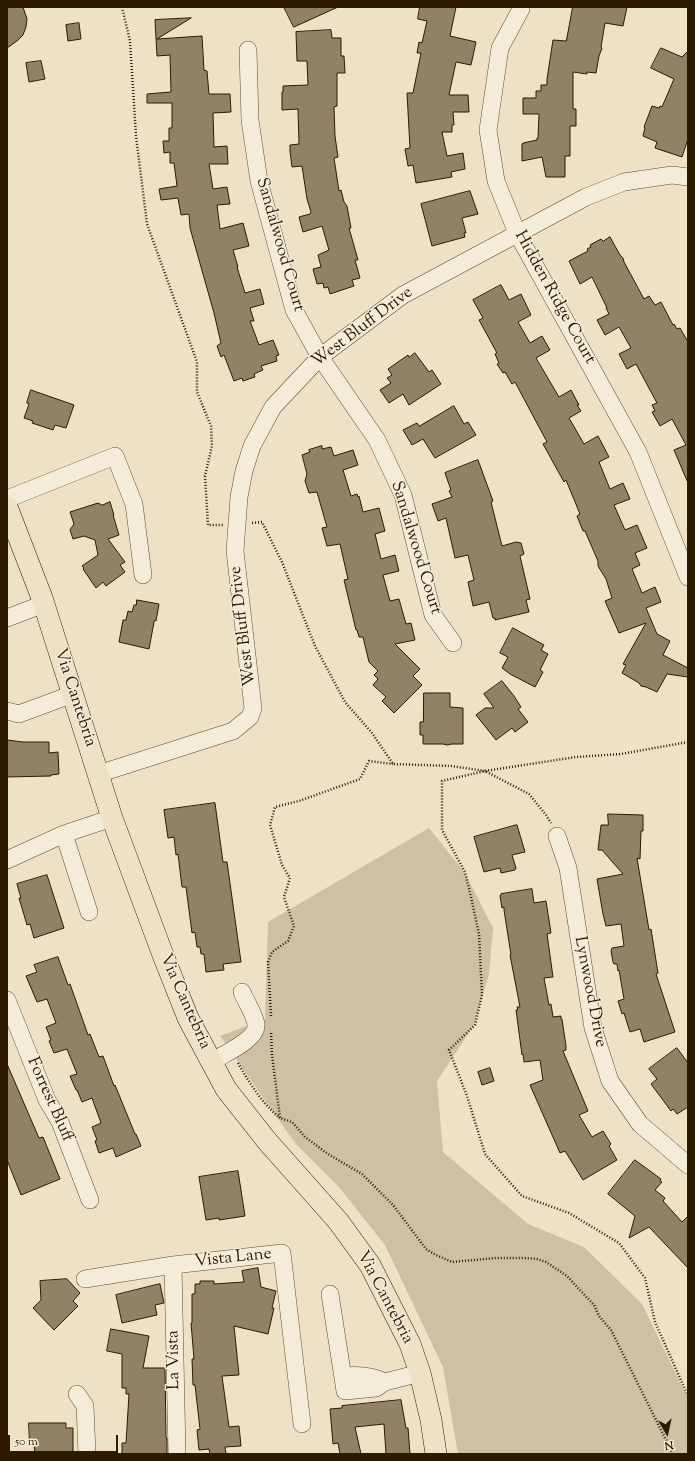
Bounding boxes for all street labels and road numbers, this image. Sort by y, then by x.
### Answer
street label: Sandalwood Court [250,176,308,314]
street label: Hidden Ridge Court [509,228,599,368]
street label: West Bluff Drive [309,283,417,373]
street label: Sandalwood Court [385,479,445,617]
street label: West Bluff Drive [226,565,262,687]
street label: Via Cantebria [49,646,99,750]
street label: Lynwood Drive [568,935,610,1049]
street label: Via Cantebria [154,951,214,1053]
street label: Forrest Bluff [21,1054,77,1146]
street label: Vista Lane [193,1245,273,1273]
street label: Via Cantebria [351,1248,417,1348]
street label: La Vista [164,1330,186,1390]

